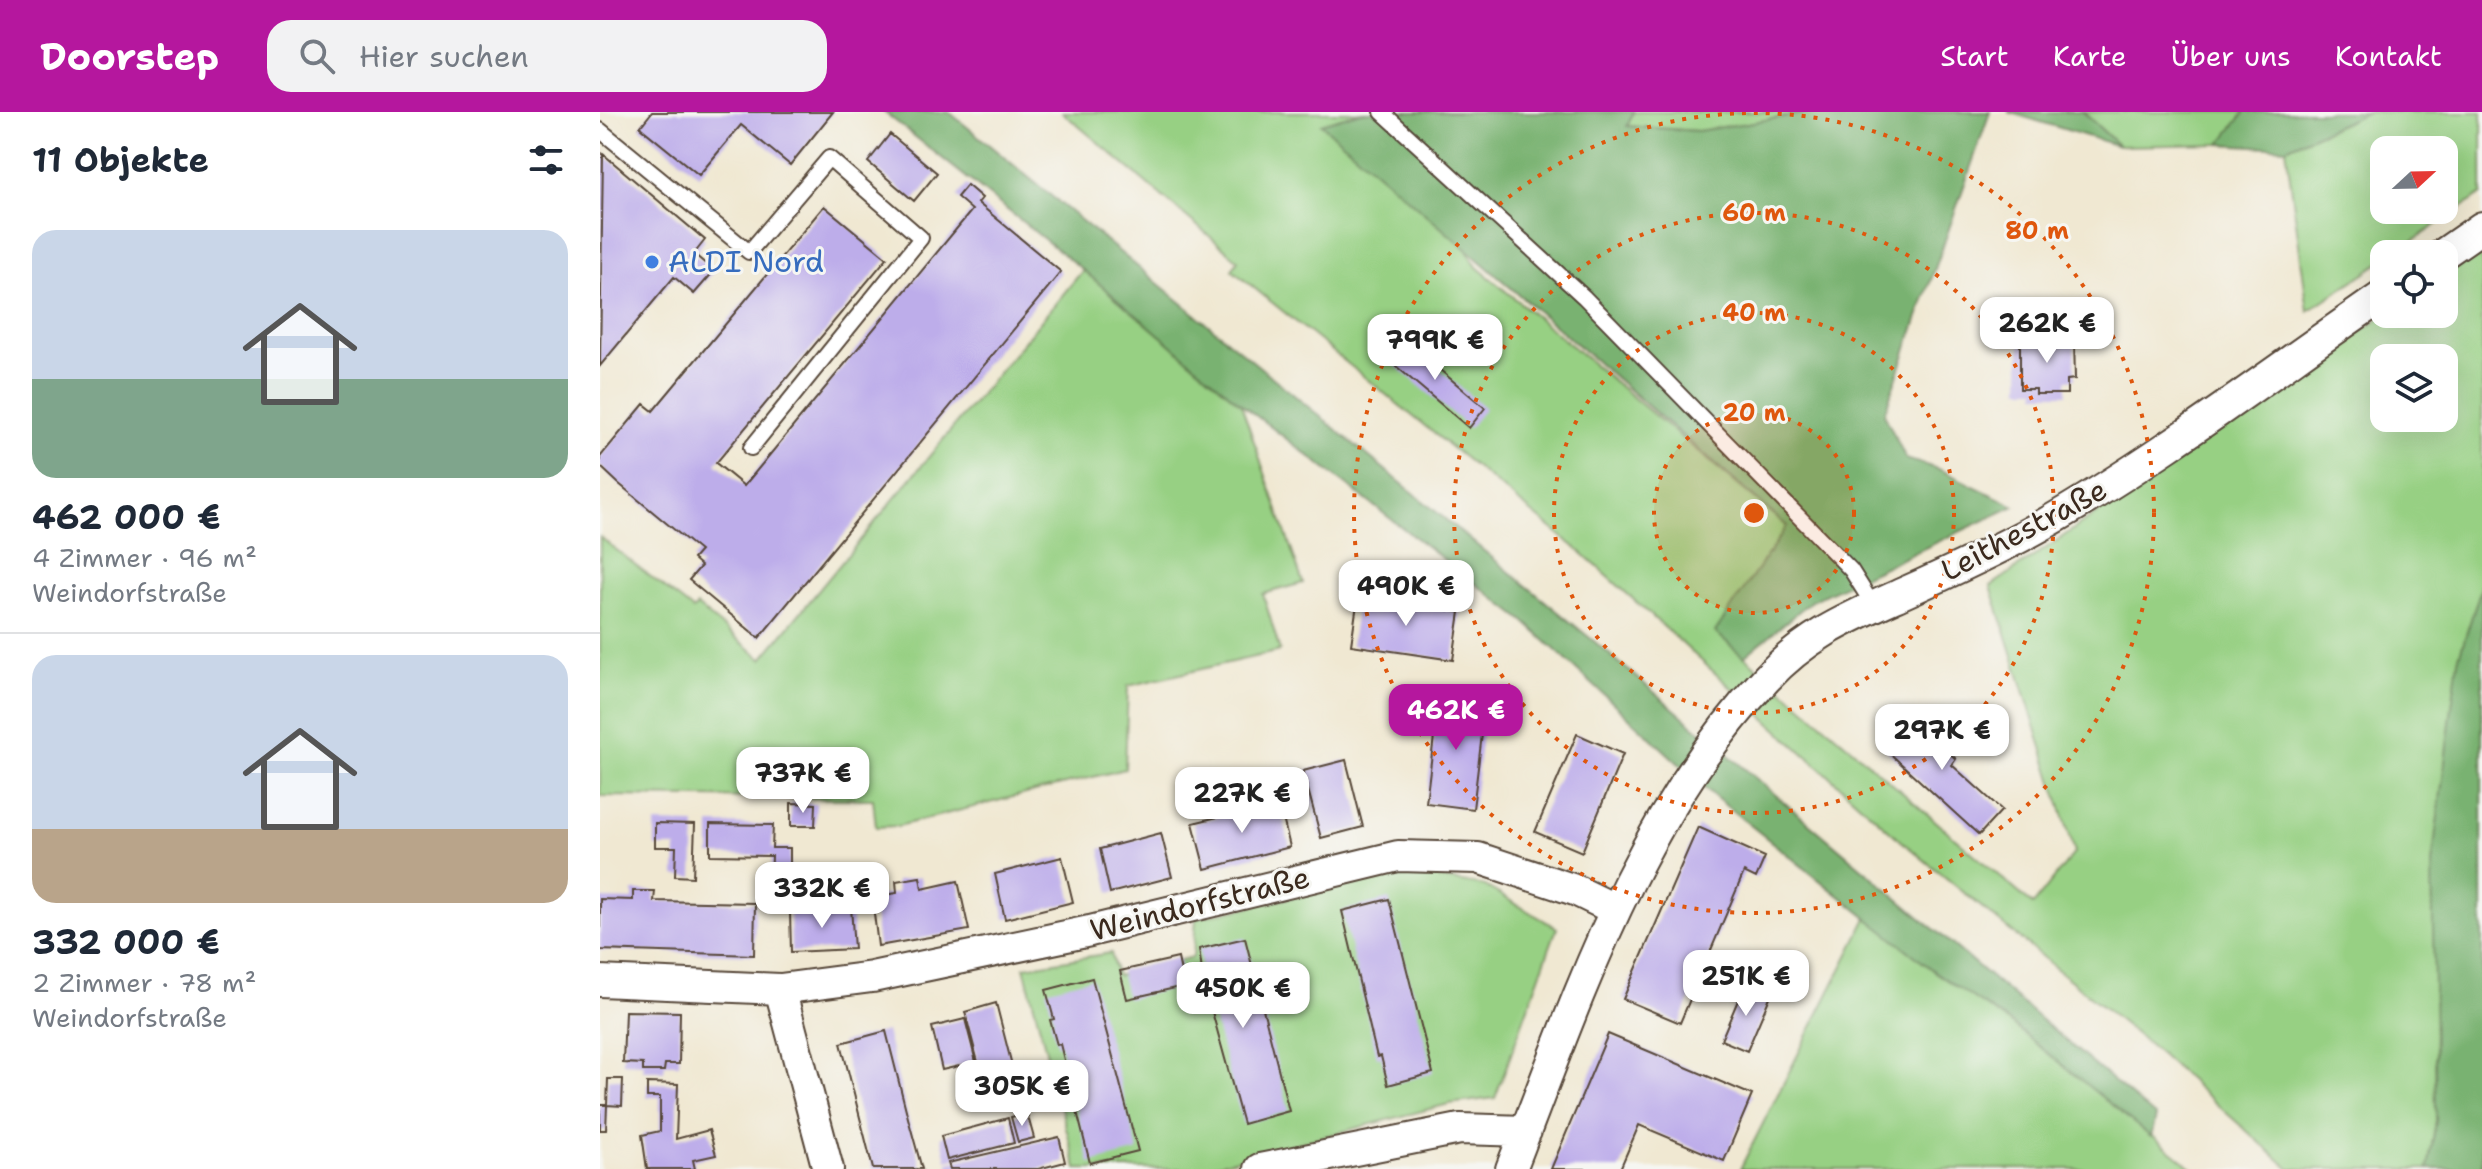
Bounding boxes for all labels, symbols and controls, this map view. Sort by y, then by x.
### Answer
search box [267,20,827,92]
text: Doorstep [40,31,219,82]
icon: search [295,34,339,78]
text: Hier suchen [359,36,529,77]
text: Start [1940,37,2009,75]
text: Karte [2053,37,2127,75]
text: Über uns [2171,37,2291,75]
text: Kontakt [2335,37,2442,75]
north arrow [2370,136,2458,224]
map controls [2370,136,2458,432]
text: 11 Objekte [32,137,209,183]
icon: filters [524,138,568,182]
text: 60 m [1722,197,1786,229]
text: 80 m [2005,215,2069,247]
button: locate [2370,240,2458,328]
place label: ALDI Nord [668,241,824,282]
marker: ALDI Nord [643,253,661,271]
icon: home [228,282,372,426]
text: 40 m [1722,297,1786,329]
pin: 262K € [1982,297,2112,365]
text: 262K € [1998,305,2096,340]
pin: 799K € [1370,314,1500,382]
text: 799K € [1386,322,1484,357]
button: layers [2370,344,2458,432]
text: 20 m [1722,397,1786,429]
street label: Leithestraße [1934,469,2114,591]
text: 462 000 € [32,494,221,540]
centre of rings [1740,499,1768,527]
text: 4 Zimmer · 96 m² [32,540,257,575]
pin: 490K € [1341,560,1471,628]
text: 490K € [1357,568,1455,603]
text: Weindorfstraße [32,575,227,610]
pin: 462K € [1391,684,1521,752]
text: 462K € [1407,692,1505,727]
pin: 297K € [1877,704,2007,772]
icon: home [228,707,372,851]
text: 297K € [1893,712,1991,747]
pin: 737K € [738,747,868,815]
text: 737K € [754,755,852,790]
pin: 227K € [1177,767,1307,835]
text: 227K € [1193,775,1291,810]
street label: Weindorfstraße [1086,856,1314,951]
pin: 332K € [757,862,887,930]
text: 332K € [773,870,871,905]
text: 332 000 € [32,919,220,965]
pin: 251K € [1681,950,1811,1018]
text: 251K € [1701,958,1791,993]
pin: 450K € [1178,962,1308,1030]
text: 2 Zimmer · 78 m² [32,965,257,1000]
text: 450K € [1195,970,1291,1005]
text: Weindorfstraße [32,1000,227,1035]
pin: 305K € [957,1060,1087,1128]
text: 305K € [973,1068,1071,1103]

